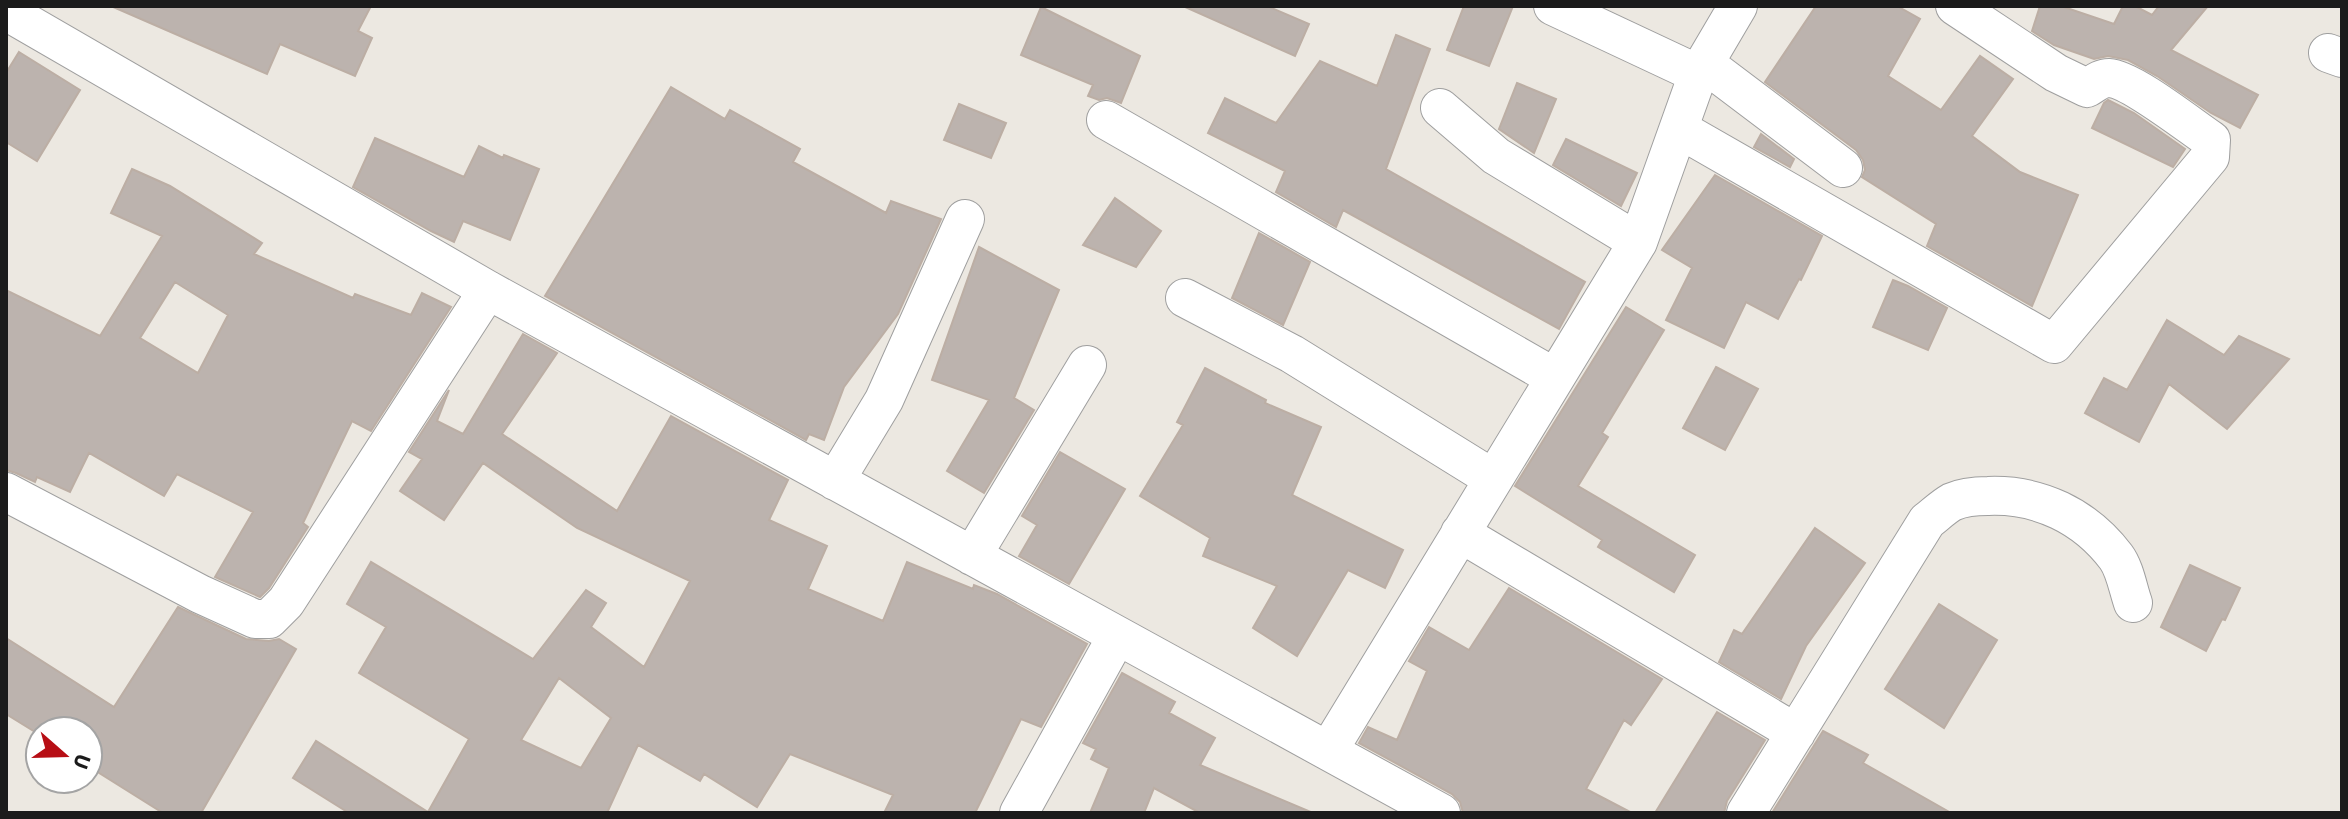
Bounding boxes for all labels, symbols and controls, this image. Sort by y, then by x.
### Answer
north arrow [24,715,104,795]
text: U [64,749,99,774]

